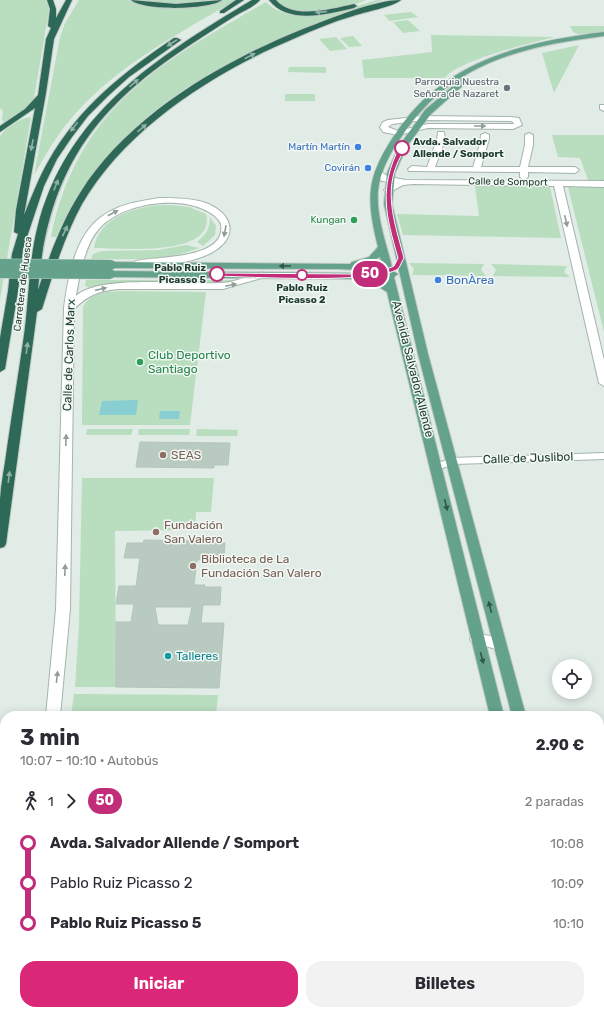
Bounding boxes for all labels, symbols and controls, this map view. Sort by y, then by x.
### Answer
one-way arrow [315,9,327,16]
one-way arrow [167,39,177,47]
one-way arrow [244,53,256,59]
place label: Parroquia Nuestra Señora de Nazaret [413,76,499,100]
one-way arrow [129,78,139,87]
marker: Parroquia Nuestra Señora de Nazaret [502,83,512,93]
one-way arrow [69,122,78,133]
one-way arrow [474,123,487,129]
one-way arrow [137,124,148,133]
place label: Avda. Salvador Allende / Somport [413,136,504,160]
one-way arrow [28,139,34,151]
marker: Avda. Salvador Allende / Somport [394,140,410,156]
place label: Martín Martín [288,141,350,153]
marker: Martín Martín [353,142,363,152]
place label: Covirán [325,162,360,174]
marker: Covirán [363,163,373,173]
street label: Calle de Somport [468,175,548,189]
one-way arrow [53,180,59,191]
one-way arrow [107,210,119,216]
place label: Kungan [311,214,346,226]
marker: Kungan [349,215,359,225]
one-way arrow [564,215,570,227]
one-way arrow [221,224,227,237]
one-way arrow [62,226,68,237]
street label: Carretera de Huesca [11,236,35,332]
line badge: 50 [352,261,388,287]
place label: Pablo Ruiz Picasso 5 [154,262,207,286]
one-way arrow [278,263,291,269]
text: 50 [361,265,379,282]
marker: Pablo Ruiz Picasso 5 [209,266,225,282]
marker: Pablo Ruiz Picasso 2 [296,269,308,281]
place label: BonÀrea [446,273,494,287]
marker: BonÀrea [433,275,443,285]
one-way arrow [225,281,237,287]
place label: Pablo Ruiz Picasso 2 [276,282,328,306]
one-way arrow [95,285,107,291]
street label: Calle de Carlos Marx [60,298,78,411]
street label: Avenida Salvador Allende [389,299,437,439]
one-way arrow [24,342,30,355]
place label: Club Deportivo Santiago [148,348,231,376]
marker: Club Deportivo Santiago [135,357,145,367]
one-way arrow [63,434,70,446]
place label: SEAS [171,448,201,462]
street label: Calle de Juslibol [482,449,574,467]
marker: SEAS [158,450,168,460]
one-way arrow [6,471,12,483]
one-way arrow [443,498,449,511]
place label: Fundación San Valero [164,518,223,546]
marker: Fundación San Valero [151,527,161,537]
place label: Biblioteca de La Fundación San Valero [201,552,322,580]
marker: Biblioteca de La Fundación San Valero [188,561,198,571]
one-way arrow [61,564,68,576]
one-way arrow [486,601,492,614]
place label: Talleres [176,649,218,663]
marker: Talleres [163,651,173,661]
one-way arrow [479,653,485,665]
map controls [552,659,592,699]
button: locate [552,659,592,699]
one-way arrow [54,671,61,683]
text: 3 min [20,724,80,751]
text: 2.90 € [536,736,584,754]
text: 10:07 – 10:10 · Autobús [20,753,158,768]
icon: walk [20,790,42,812]
icon: forward [60,790,82,812]
text: 50 [96,792,114,809]
text: 1 [48,794,54,809]
text: 2 paradas [525,794,584,809]
text: Avda. Salvador Allende / Somport [50,834,299,852]
text: 10:08 [550,836,584,851]
text: Pablo Ruiz Picasso 2 [50,874,193,892]
text: 10:09 [551,876,584,891]
text: Pablo Ruiz Picasso 5 [50,914,201,932]
text: 10:10 [553,916,584,931]
button: Iniciar [20,961,298,1007]
button: Billetes [306,961,584,1007]

